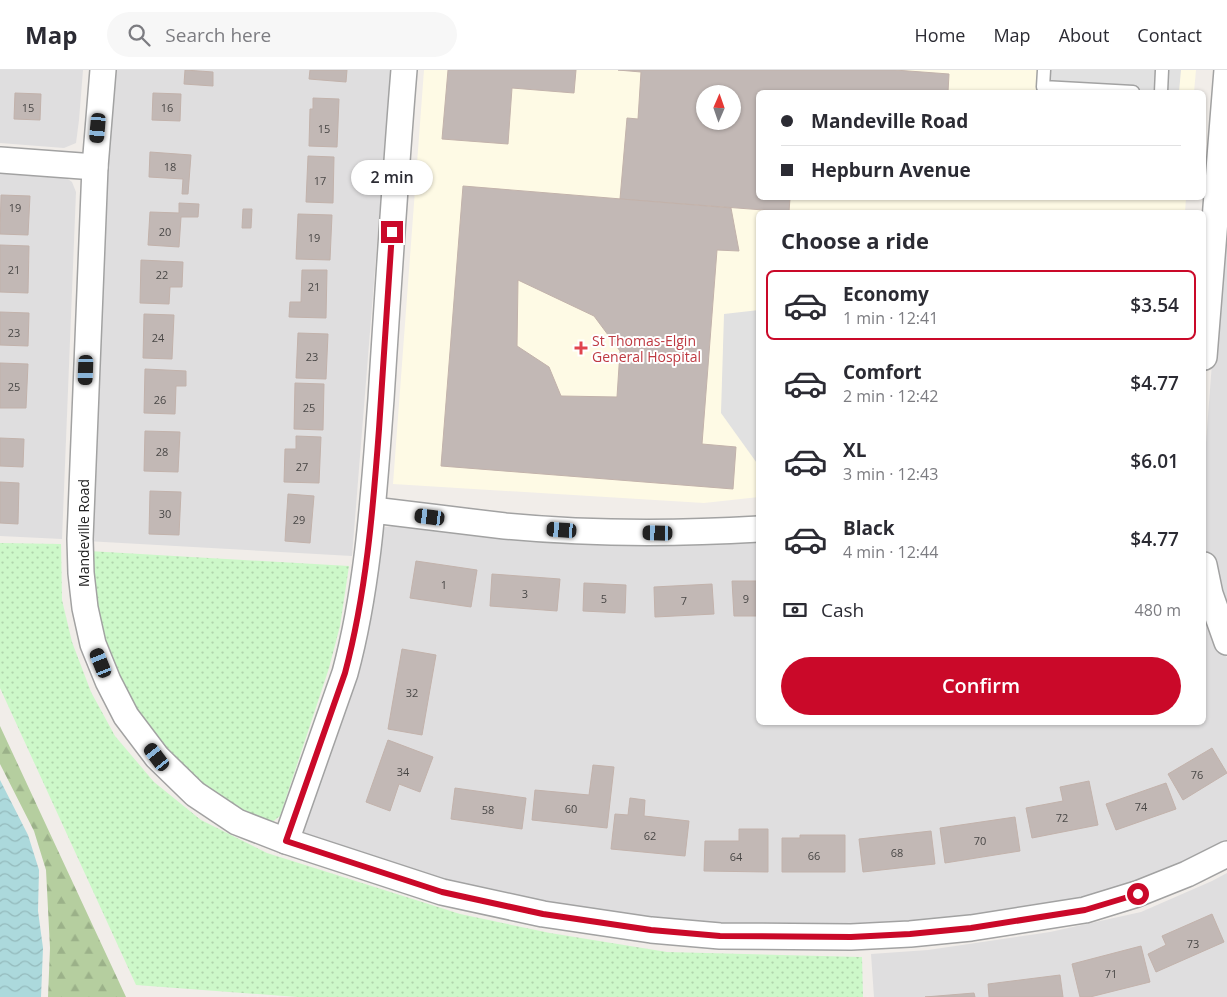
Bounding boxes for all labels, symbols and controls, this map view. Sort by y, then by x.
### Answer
search box [107,12,457,57]
text: Map [25,18,77,51]
icon: search [125,21,153,49]
text: Search here [165,22,271,48]
text: Home [915,23,965,47]
text: Map [993,23,1031,47]
text: About [1059,23,1109,47]
text: Contact [1137,23,1202,47]
north arrow [696,85,741,130]
map controls [696,85,741,130]
house number: 15 [22,100,34,115]
house number: 16 [161,100,173,115]
text: Mandeville Road [811,108,968,134]
car [89,112,106,144]
house number: 15 [318,121,330,136]
text: Hepburn Avenue [811,157,971,183]
house number: 18 [164,159,176,174]
callout: 2 min [351,160,433,194]
text: 2 min [370,166,414,188]
house number: 17 [314,173,326,188]
house number: 19 [9,200,21,215]
route end [381,221,403,243]
house number: 20 [159,224,171,239]
text: Choose a ride [781,225,929,255]
house number: 19 [308,230,320,245]
house number: 21 [8,262,20,277]
house number: 22 [156,267,168,282]
house number: 21 [308,279,320,294]
text: Economy [843,281,929,307]
icon: car [783,283,828,328]
text: $3.54 [1130,292,1179,318]
text: 1 min · 12:41 [843,307,938,329]
house number: 23 [8,325,20,340]
house number: 24 [152,330,165,345]
place label: St Thomas-Elgin General Hospital [592,331,701,366]
marker: St Thomas-Elgin General Hospital [574,341,588,355]
house number: 23 [306,349,318,364]
car [77,355,94,385]
text: Comfort [843,359,922,385]
icon: car [783,361,828,406]
text: $4.77 [1130,370,1179,396]
house number: 25 [8,379,20,394]
text: 2 min · 12:42 [843,385,938,407]
house number: 26 [154,392,166,407]
house number: 25 [303,400,315,415]
text: XL [843,437,866,463]
icon: car [783,439,828,484]
house number: 28 [156,444,168,459]
text: $6.01 [1130,448,1179,474]
house number: 27 [296,459,308,474]
text: 3 min · 12:43 [843,463,938,485]
street label: Mandeville Road [74,479,93,587]
house number: 30 [159,506,171,521]
car [414,508,445,526]
house number: 29 [293,512,305,527]
text: Black [843,515,895,541]
icon: car [783,517,828,562]
car [546,521,577,539]
car [642,525,673,541]
text: $4.77 [1130,526,1179,552]
text: 4 min · 12:44 [843,541,938,563]
house number: 1 [441,577,447,592]
house number: 3 [522,586,528,601]
house number: 5 [601,591,607,606]
house number: 9 [743,591,749,606]
house number: 7 [681,593,687,608]
icon: cash [781,596,809,624]
text: Cash [821,597,864,623]
text: 480 m [1135,599,1181,621]
car [88,646,113,680]
button: Confirm [781,657,1181,715]
house number: 32 [406,685,418,700]
car [141,741,172,773]
house number: 34 [397,764,410,779]
house number: 76 [1191,767,1203,782]
house number: 74 [1135,799,1148,814]
house number: 60 [565,801,577,816]
house number: 58 [482,802,494,817]
house number: 72 [1056,810,1068,825]
house number: 62 [644,828,656,843]
house number: 70 [974,833,986,848]
house number: 68 [891,845,903,860]
house number: 66 [808,848,820,863]
house number: 64 [730,849,743,864]
route start [1127,883,1149,905]
house number: 73 [1187,936,1199,951]
house number: 71 [1105,966,1117,981]

